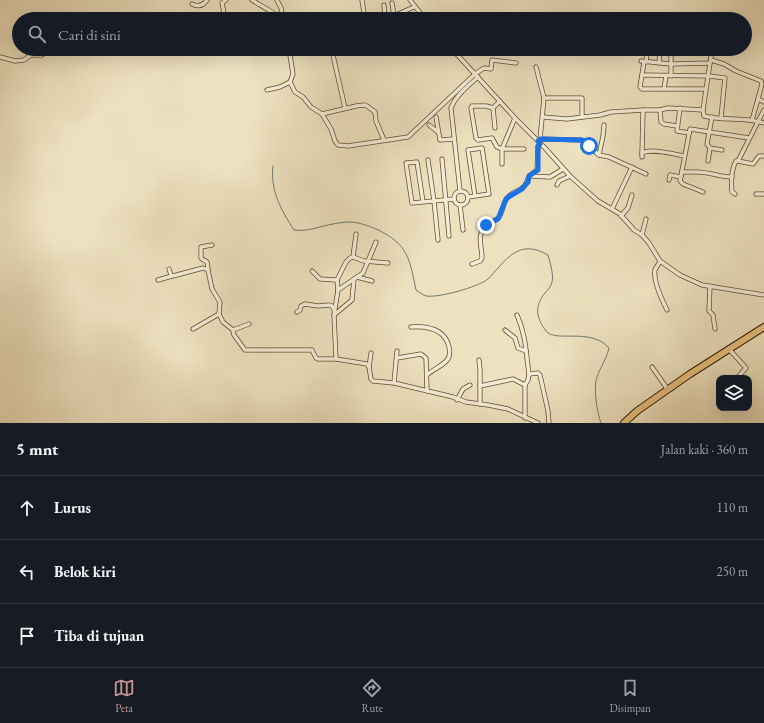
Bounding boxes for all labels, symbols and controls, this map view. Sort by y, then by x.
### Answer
search box [12,12,752,56]
icon: search [26,23,48,45]
text: Cari di sini [58,25,121,44]
route start [580,137,598,155]
route end [477,216,495,234]
map controls [716,375,752,411]
button: layers [716,375,752,411]
text: 5 mnt [16,438,58,460]
text: Jalan kaki · 360 m [661,441,748,458]
icon: ahead [16,497,38,519]
text: Lurus [54,498,91,517]
text: 110 m [717,499,748,516]
icon: left [16,561,38,583]
text: Belok kiri [54,562,116,581]
text: 250 m [717,563,748,580]
icon: arrive [16,625,38,647]
text: Tiba di tujuan [54,626,144,645]
tab: Peta [113,677,135,715]
tab: Rute [361,677,383,715]
tab: Disimpan [609,677,651,715]

